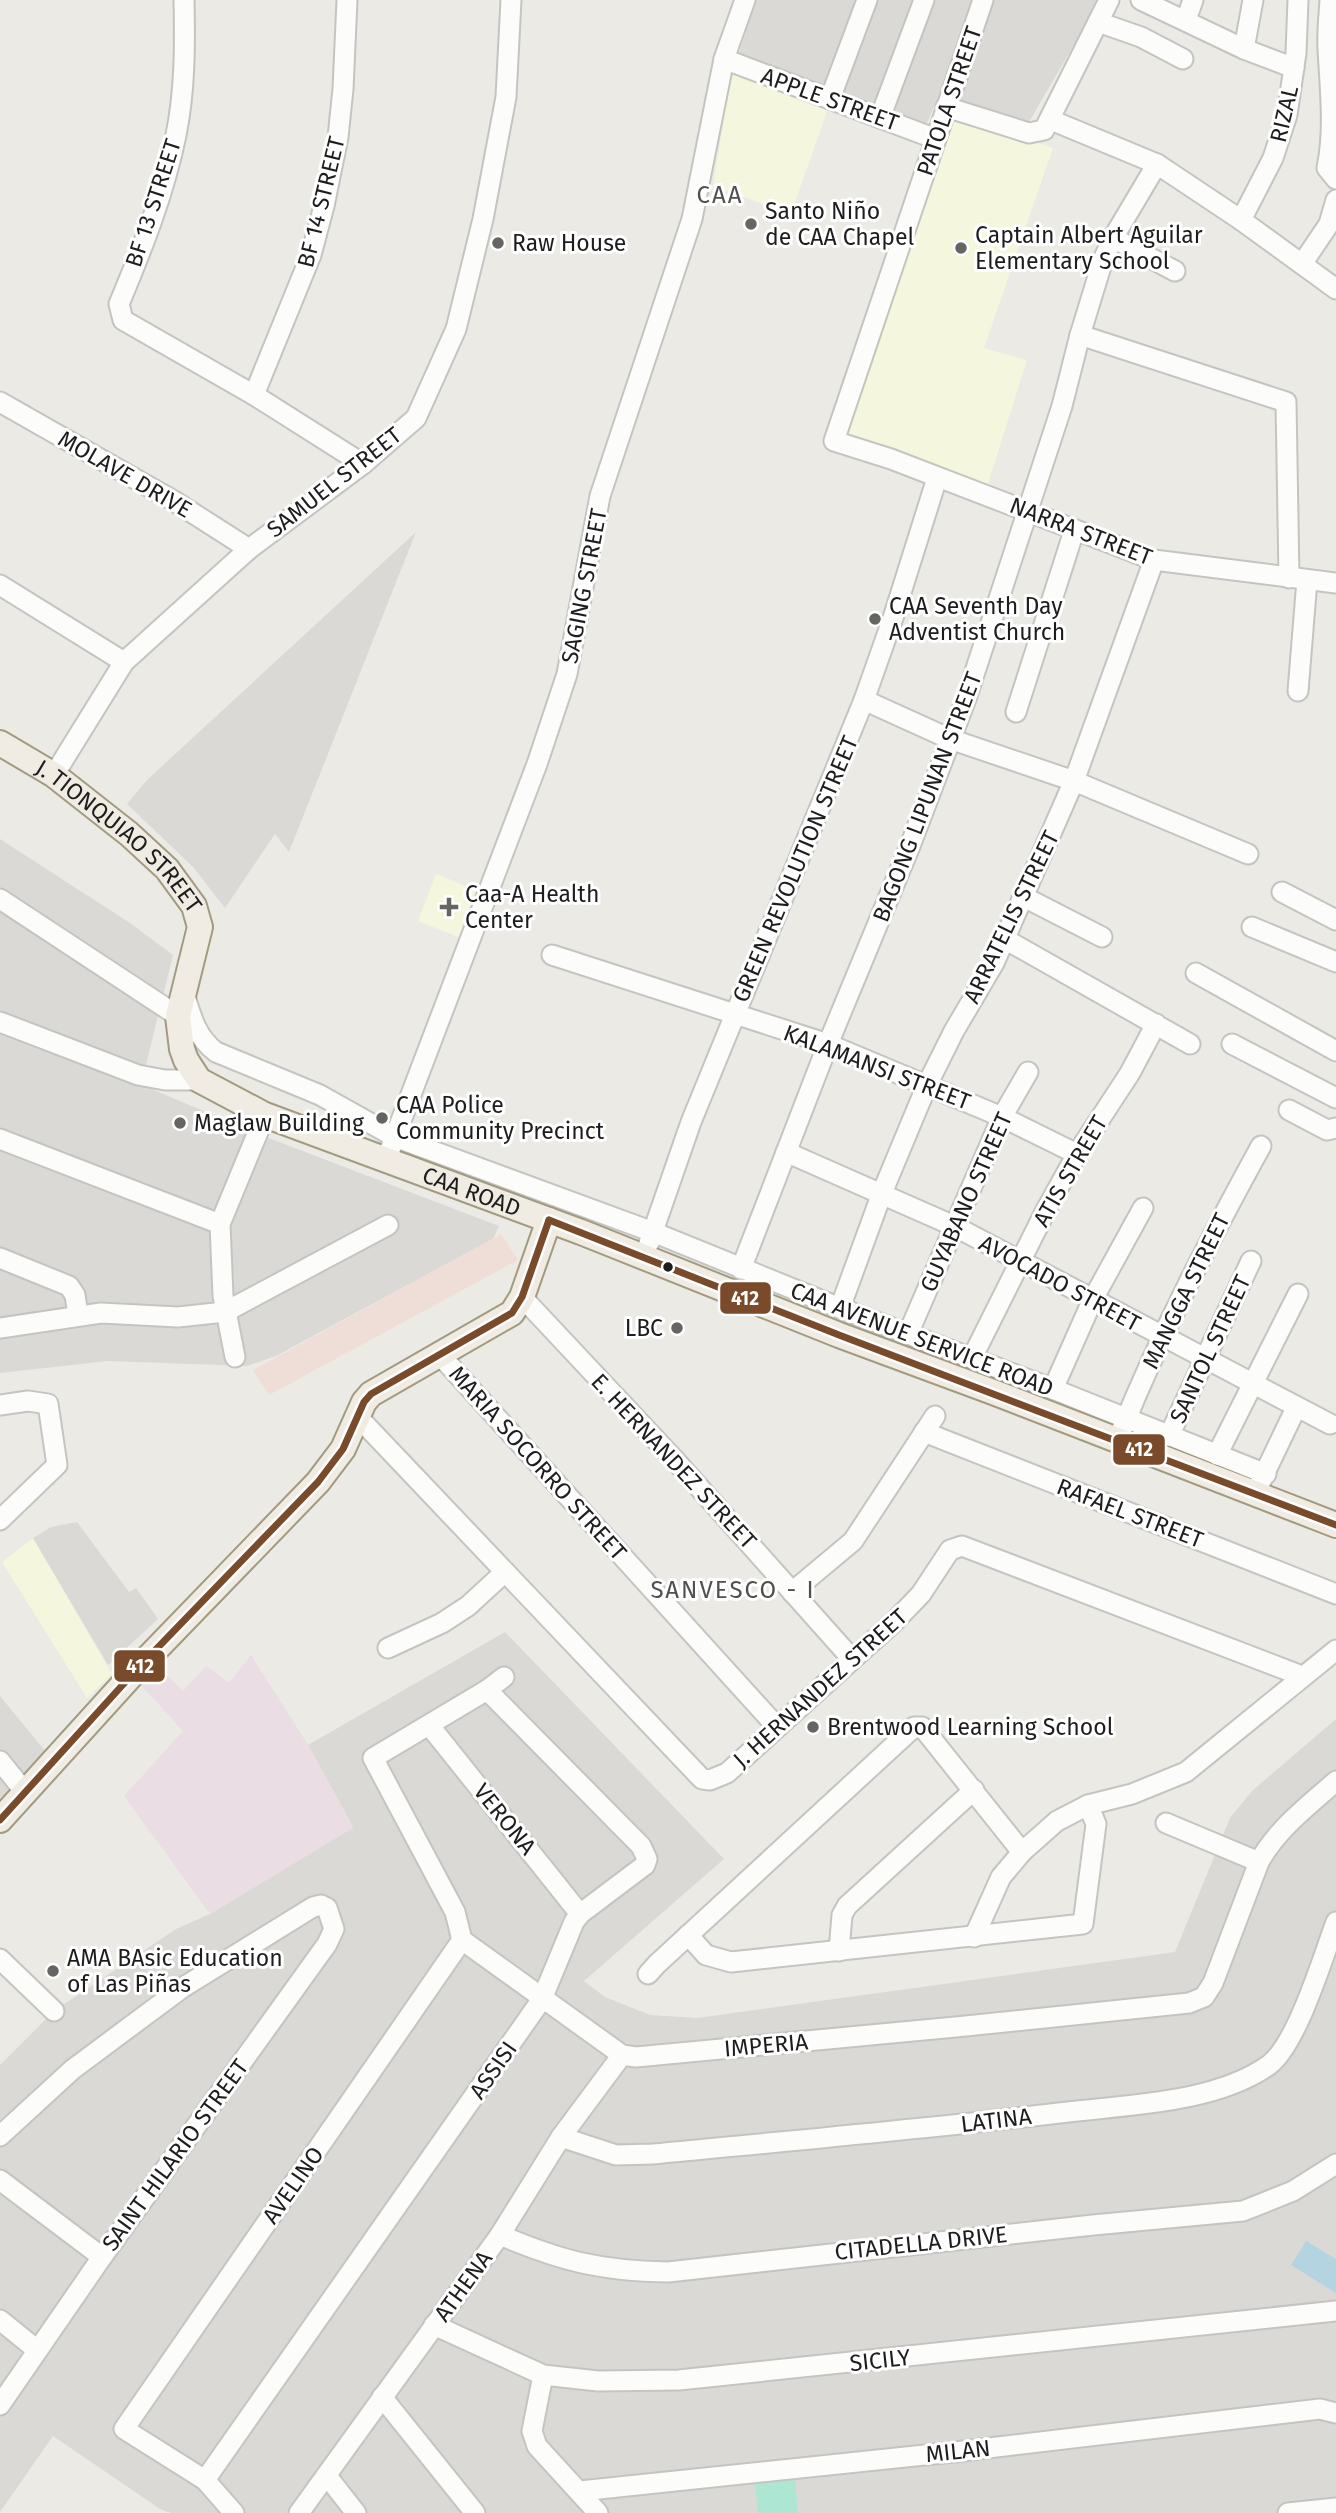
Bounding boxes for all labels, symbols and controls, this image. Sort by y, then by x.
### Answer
street label: PATOLA STREET [910,23,988,179]
street label: APPLE STREET [758,61,903,137]
street label: RIZAL [1264,83,1304,145]
street label: BF 14 STREET [291,133,351,270]
street label: BF 13 STREET [119,135,187,271]
district label: CAA [697,181,743,209]
place label: Santo Niño de CAA Chapel [765,197,915,251]
marker: Santo Niño de CAA Chapel [743,216,759,232]
place label: Captain Albert Aguilar Elementary School [975,221,1203,275]
place label: Raw House [512,229,626,257]
marker: Raw House [490,235,506,251]
marker: Captain Albert Aguilar Elementary School [953,240,969,256]
street label: SAMUEL STREET [261,421,407,543]
street label: MOLAVE DRIVE [53,424,197,524]
street label: NARRA STREET [1006,491,1156,571]
street label: SAGING STREET [555,506,613,666]
place label: CAA Seventh Day Adventist Church [889,592,1065,646]
marker: CAA Seventh Day Adventist Church [867,611,883,627]
street label: BAGONG LIPUNAN STREET [866,668,988,926]
street label: GREEN REVOLUTION STREET [726,732,864,1006]
street label: J. TIONQUIAO STREET [31,753,208,918]
street label: ARRATELIS STREET [957,826,1065,1008]
place label: Caa-A Health Center [465,880,599,934]
marker: Caa-A Health Center [439,897,459,917]
street label: KALAMANSI STREET [780,1018,974,1116]
place label: CAA Police Community Precinct [396,1091,605,1145]
street label: GUYABANO STREET [914,1108,1018,1296]
place label: Maglaw Building [194,1109,364,1137]
marker: CAA Police Community Precinct [374,1110,390,1126]
street label: ATIS STREET [1027,1110,1113,1232]
marker: Maglaw Building [172,1115,188,1131]
street label: CAA ROAD [419,1161,525,1222]
street label: MANGGA STREET [1136,1209,1236,1373]
street label: AVOCADO STREET [975,1229,1146,1337]
unlabelled marker [661,1260,675,1274]
street label: SANTOL STREET [1163,1270,1257,1428]
street label: CAA AVENUE SERVICE ROAD [787,1276,1057,1402]
line badge: 412 [719,1281,772,1315]
text: 412 [731,1287,759,1310]
place label: LBC [625,1314,663,1342]
marker: LBC [669,1320,685,1336]
street label: MARIA SOCORRO STREET [443,1360,633,1566]
street label: E. HERNANDEZ STREET [585,1367,763,1555]
line badge: 412 [1112,1433,1166,1466]
text: 412 [1125,1438,1153,1461]
street label: RAFAEL STREET [1053,1472,1207,1554]
district label: SANVESCO - I [650,1576,816,1604]
street label: J. HERNANDEZ STREET [727,1602,913,1773]
line badge: 412 [113,1649,166,1683]
text: 412 [126,1655,154,1678]
place label: Brentwood Learning School [827,1713,1114,1741]
marker: Brentwood Learning School [805,1719,821,1735]
street label: VERONA [468,1778,543,1861]
place label: AMA BAsic Education of Las Piñas [67,1944,283,1998]
marker: AMA BAsic Education of Las Piñas [45,1963,61,1979]
street label: IMPERIA [723,2027,810,2063]
street label: ASSISI [463,2036,523,2104]
street label: SAINT HILARIO STREET [96,2054,254,2256]
street label: LATINA [959,2102,1034,2138]
street label: AVELINO [256,2141,330,2229]
street label: CITADELLA DRIVE [833,2220,1009,2266]
street label: ATHENA [428,2244,499,2327]
street label: SICILY [848,2343,912,2377]
street label: MILAN [924,2434,992,2468]

